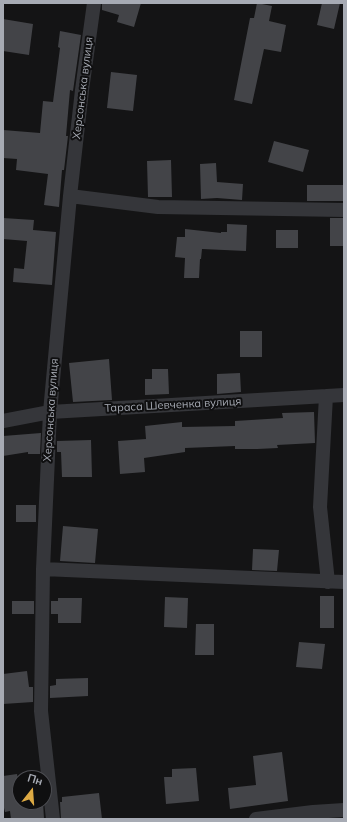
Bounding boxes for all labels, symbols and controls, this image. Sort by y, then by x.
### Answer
street label: Херсонська вулиця [70,36,96,140]
street label: Херсонська вулиця [41,358,61,462]
street label: Тараса Шевченка вулиця [104,395,242,415]
north arrow [12,770,52,810]
text: Пн [26,771,45,788]

